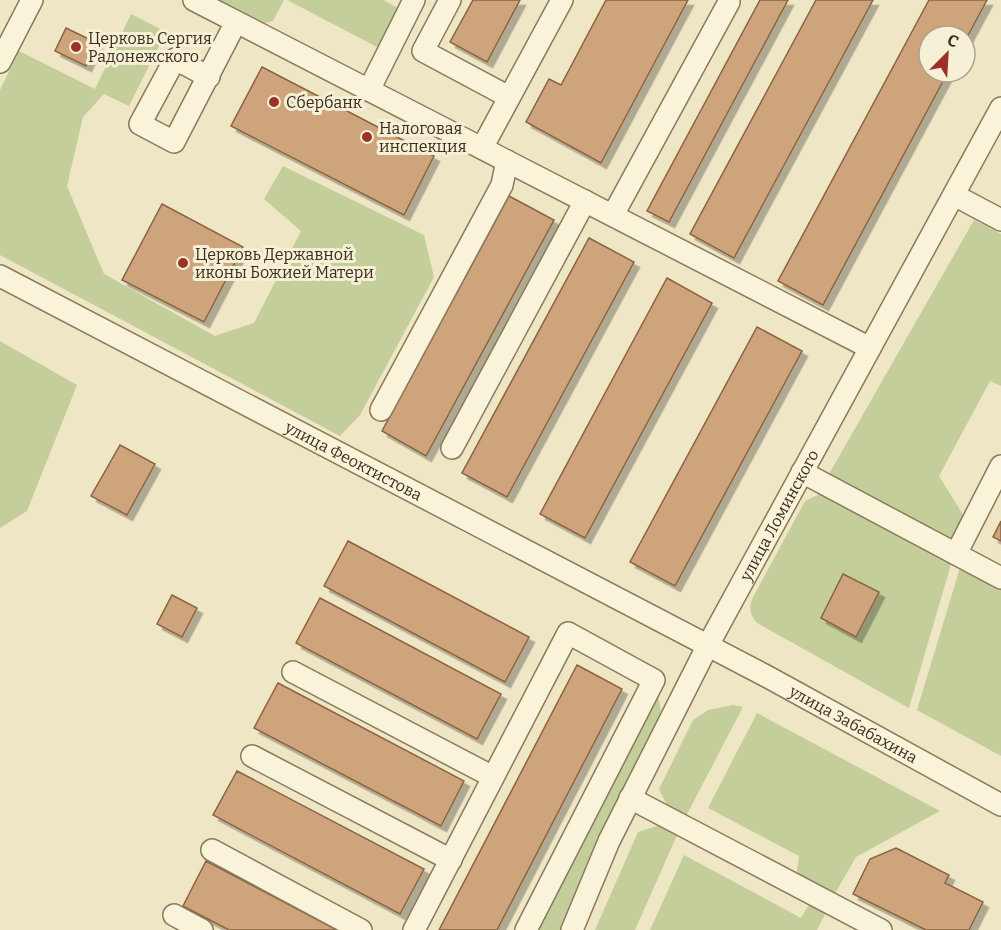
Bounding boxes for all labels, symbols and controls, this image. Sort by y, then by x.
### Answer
north arrow [917,24,977,84]
place label: Церковь Сергия Радонежского [88,29,212,66]
text: С [944,30,961,51]
marker: Церковь Сергия Радонежского [69,40,83,54]
place label: Сбербанк [286,93,363,112]
marker: Сбербанк [267,95,281,109]
place label: Налоговая инспекция [379,119,467,156]
marker: Налоговая инспекция [360,130,374,144]
place label: Церковь Державной иконы Божией Матери [195,245,374,282]
marker: Церковь Державной иконы Божией Матери [176,256,190,270]
street label: улица Феоктистова [281,417,426,504]
street label: улица Ломинского [735,446,822,585]
street label: улица Забабахина [785,681,921,767]

